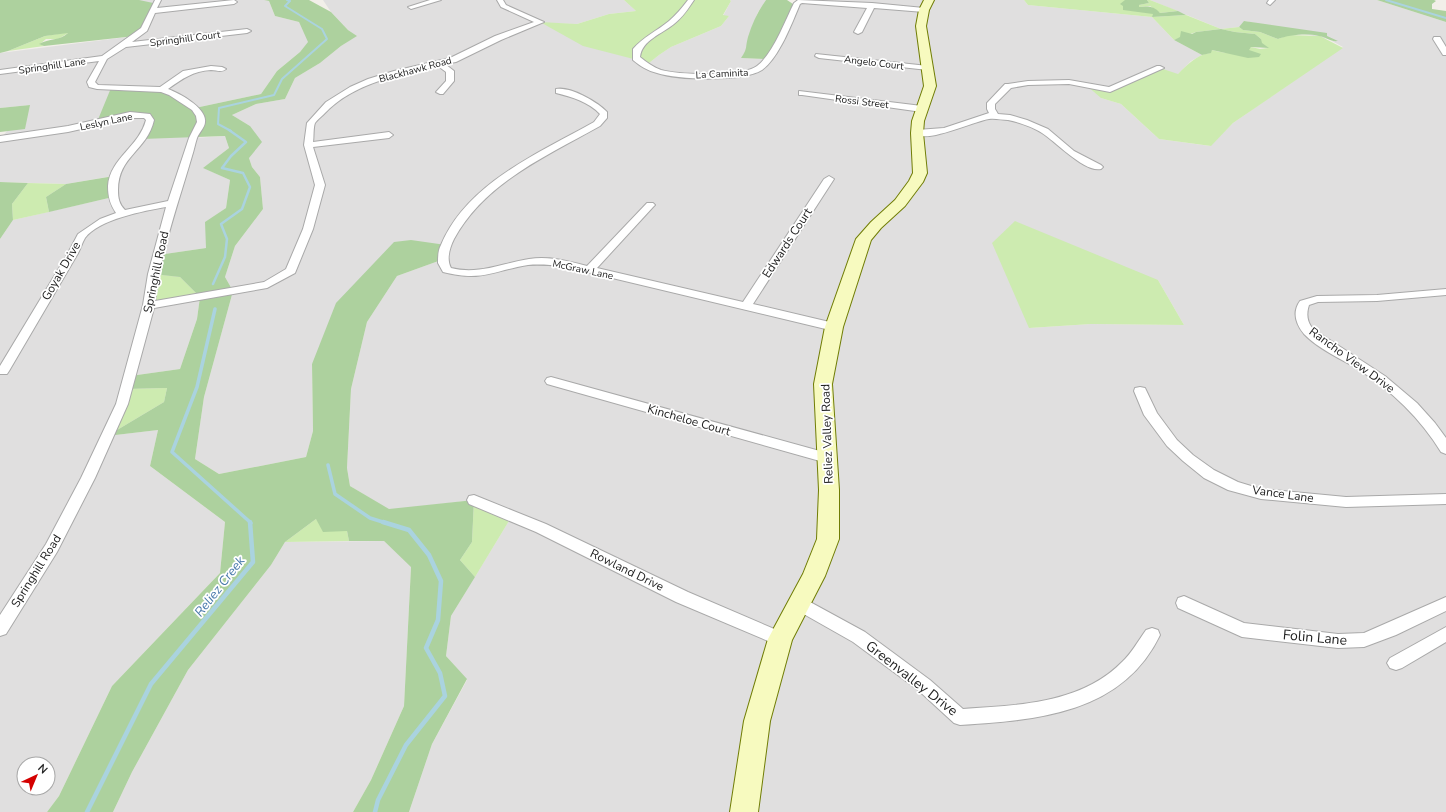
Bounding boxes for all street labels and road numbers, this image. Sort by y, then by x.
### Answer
street label: Springhill Court [149,28,222,50]
street label: Angelo Court [843,52,905,74]
street label: Blackhawk Road [377,53,453,86]
street label: Springhill Lane [18,54,87,78]
street label: La Caminita [695,66,749,82]
street label: Rossi Street [834,92,890,112]
street label: Leslyn Lane [79,110,134,134]
street label: Edwards Court [758,204,816,281]
street label: Springhill Road [140,230,172,314]
street label: Goyak Drive [38,239,84,303]
street label: McGraw Lane [551,257,615,283]
street label: Rancho View Drive [1306,323,1398,397]
street label: Reliez Valley Road [817,384,837,484]
street label: Kincheloe Court [646,401,733,440]
street label: Vance Lane [1250,482,1315,506]
street label: Springhill Road [7,532,65,610]
street label: Rowland Drive [588,545,666,595]
street label: Folin Lane [1282,625,1348,650]
street label: Greenvalley Drive [862,636,962,720]

